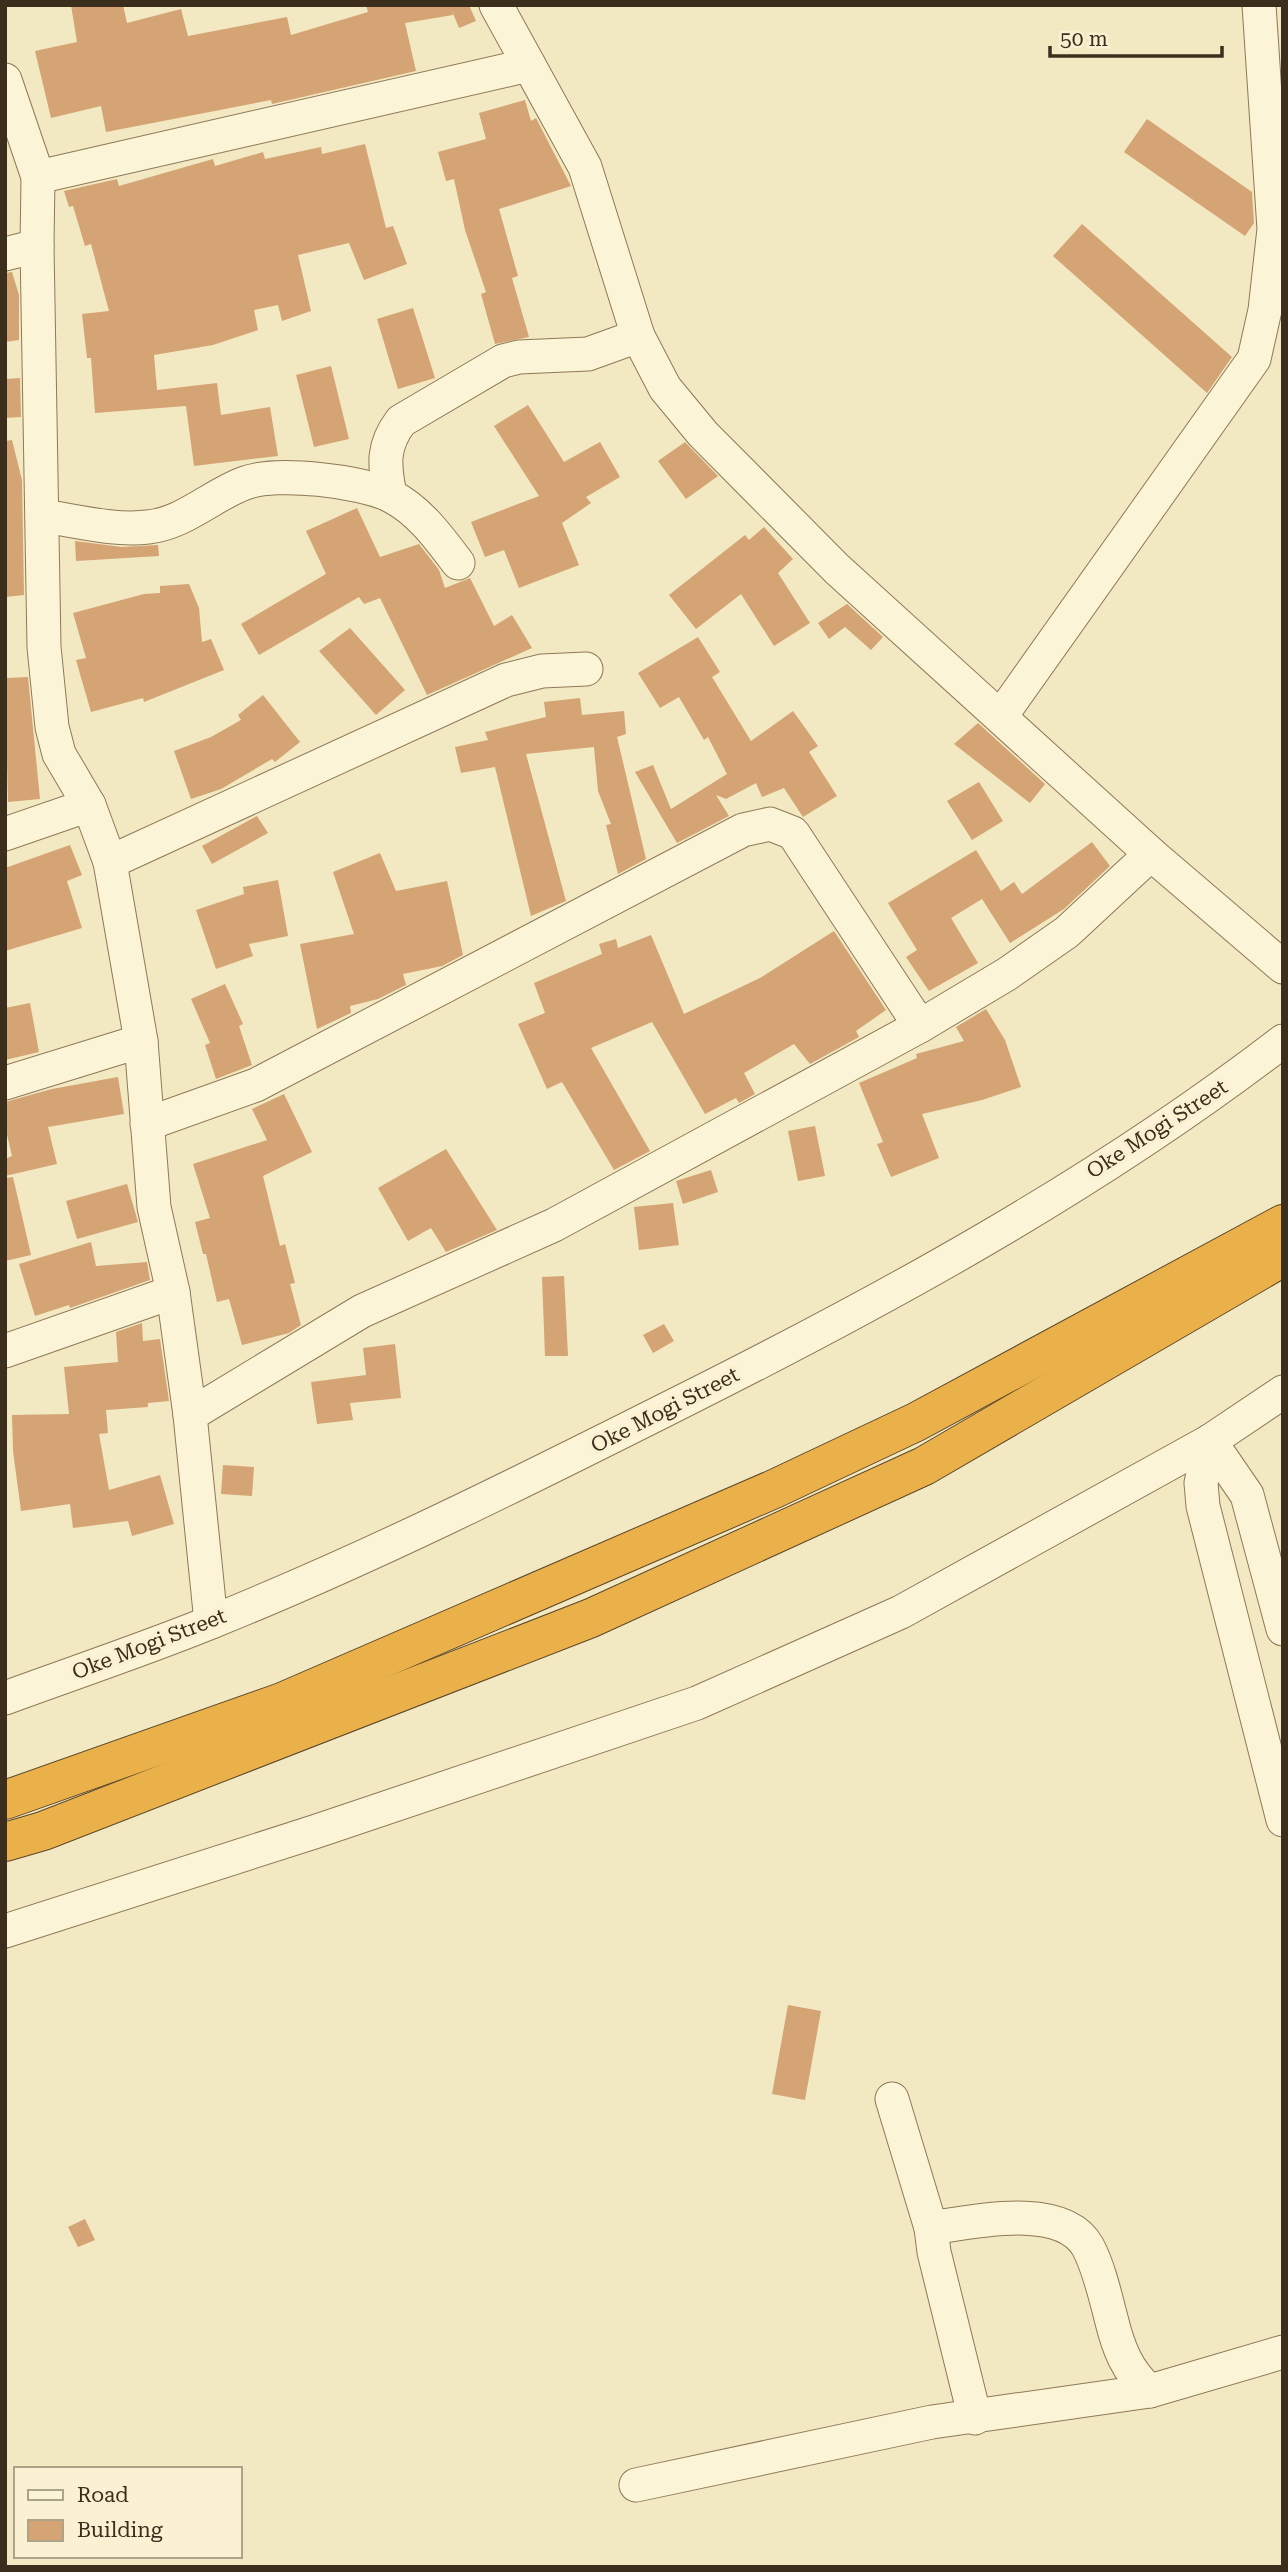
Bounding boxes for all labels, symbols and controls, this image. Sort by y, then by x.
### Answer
scale bar [1050,14,1222,58]
text: 50 m [1060,27,1108,51]
street label: Oke Mogi Street [1082,1074,1232,1183]
street label: Oke Mogi Street [587,1362,743,1458]
street label: Oke Mogi Street [69,1604,230,1684]
legend [14,2467,242,2558]
text: Road [77,2483,129,2507]
text: Building [77,2518,163,2542]

